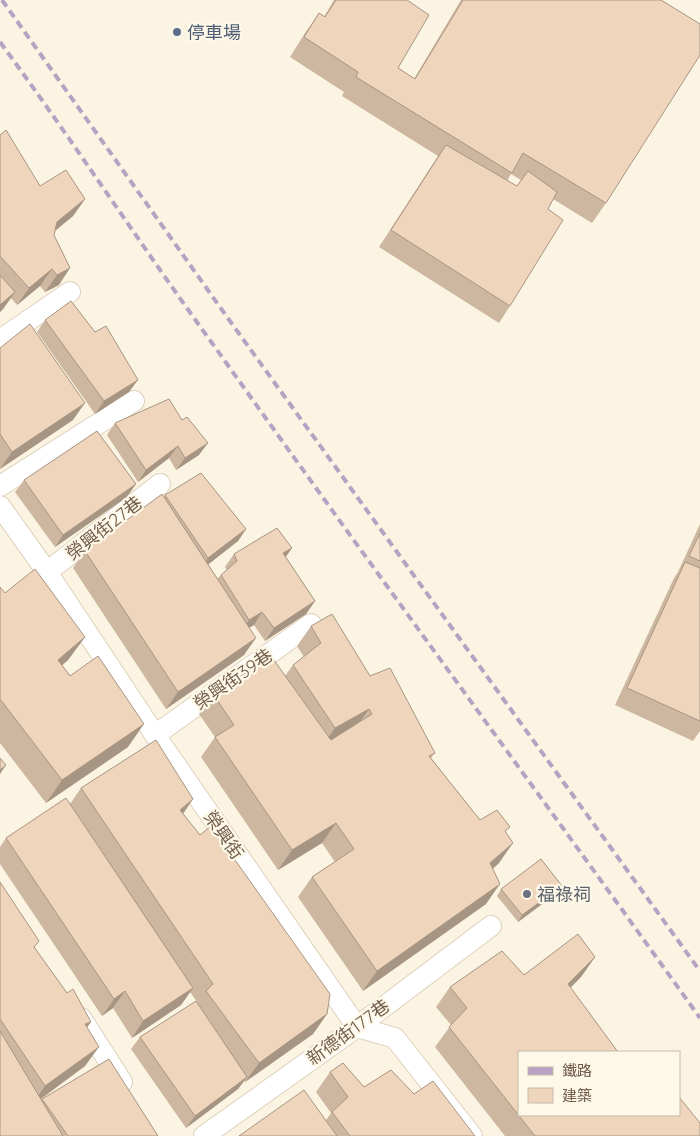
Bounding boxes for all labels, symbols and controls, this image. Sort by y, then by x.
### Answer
place label: 停車場 [187,21,241,44]
marker: 停車場 [171,26,183,38]
street label: 榮興街27巷 [61,491,147,565]
street label: 榮興街39巷 [189,643,277,715]
street label: 榮興街 [199,806,249,864]
place label: 福祿祠 [537,883,591,906]
marker: 福祿祠 [521,888,533,900]
street label: 新德街177巷 [302,994,394,1070]
legend [518,1051,680,1116]
text: 鐵路 [562,1061,592,1080]
text: 建築 [562,1086,592,1105]

